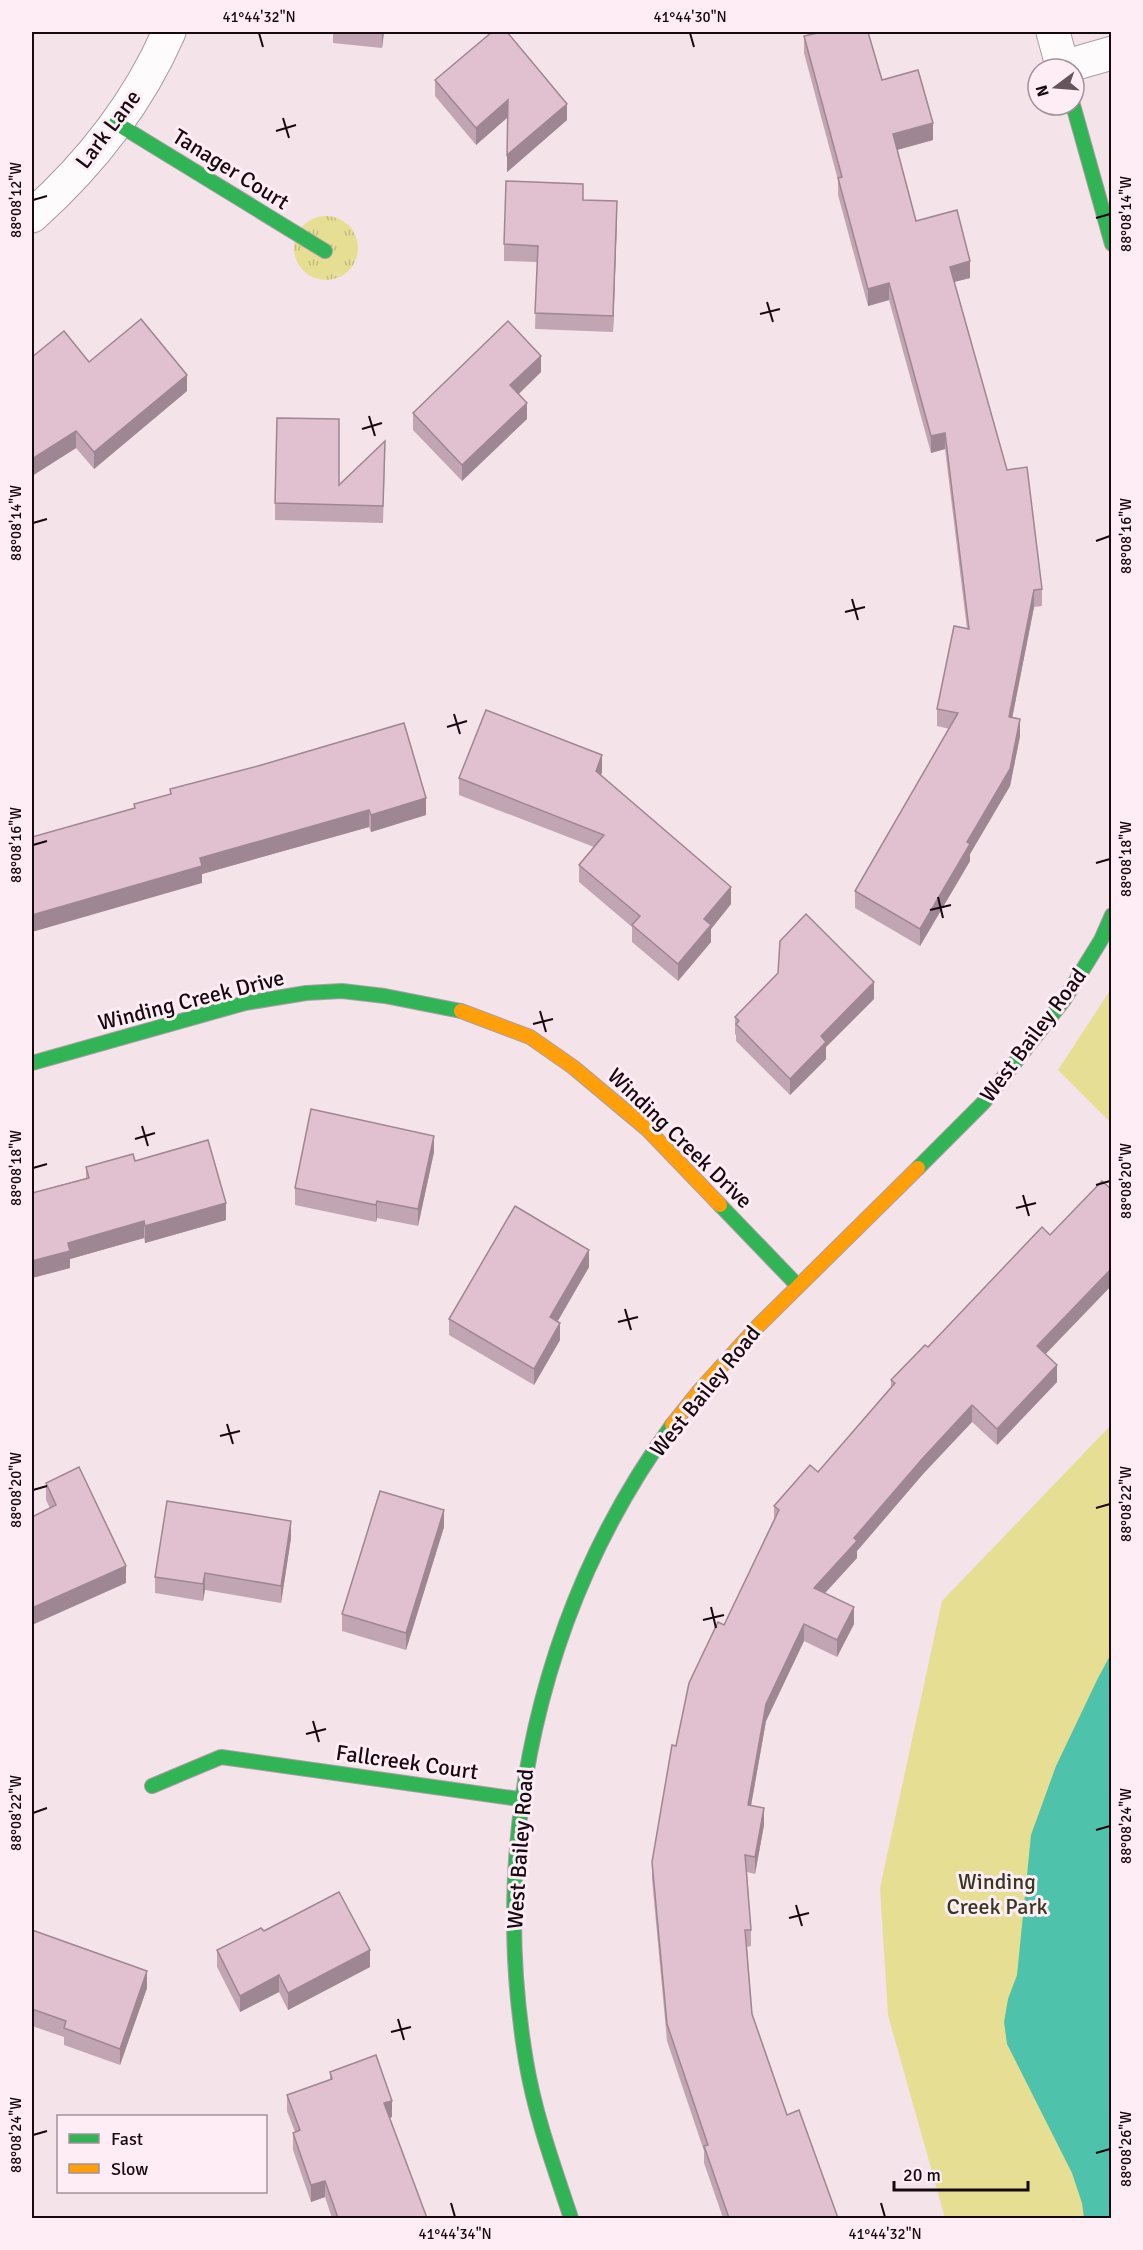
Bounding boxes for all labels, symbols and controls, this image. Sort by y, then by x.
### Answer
text: 41°44'32"N [222,8,296,26]
text: 41°44'30"N [653,8,727,26]
north arrow [1026,57,1086,117]
text: N [1031,83,1054,99]
street label: Lark Lane [70,84,146,174]
street label: Tanager Court [168,123,294,216]
text: 88°08'12"W [7,162,25,238]
text: 88°08'14"W [1117,176,1135,252]
text: 88°08'14"W [7,485,25,561]
text: 88°08'16"W [1117,498,1135,574]
text: 88°08'16"W [7,807,25,883]
text: 88°08'18"W [1117,821,1135,897]
street label: West Bailey Road [974,963,1092,1107]
street label: Winding Creek Drive [95,964,287,1036]
street label: Winding Creek Drive [602,1062,758,1214]
text: 88°08'18"W [7,1130,25,1206]
text: 88°08'20"W [1117,1143,1135,1219]
street label: West Bailey Road [644,1320,766,1462]
text: 88°08'20"W [7,1452,25,1528]
text: 88°08'22"W [1117,1466,1135,1542]
street label: Fallcreek Court [334,1739,480,1785]
street label: West Bailey Road [501,1768,539,1930]
text: 88°08'22"W [7,1775,25,1851]
text: 88°08'24"W [1117,1788,1135,1864]
park label: Winding Creek Park [946,1868,1048,1920]
text: 88°08'24"W [7,2097,25,2173]
text: 88°08'26"W [1117,2111,1135,2187]
legend [57,2115,267,2193]
text: Fast [111,2128,143,2150]
scale bar [894,2154,1028,2192]
text: Slow [111,2158,148,2180]
text: 20 m [903,2164,941,2186]
text: 41°44'34"N [418,2225,492,2243]
text: 41°44'32"N [848,2225,922,2243]

